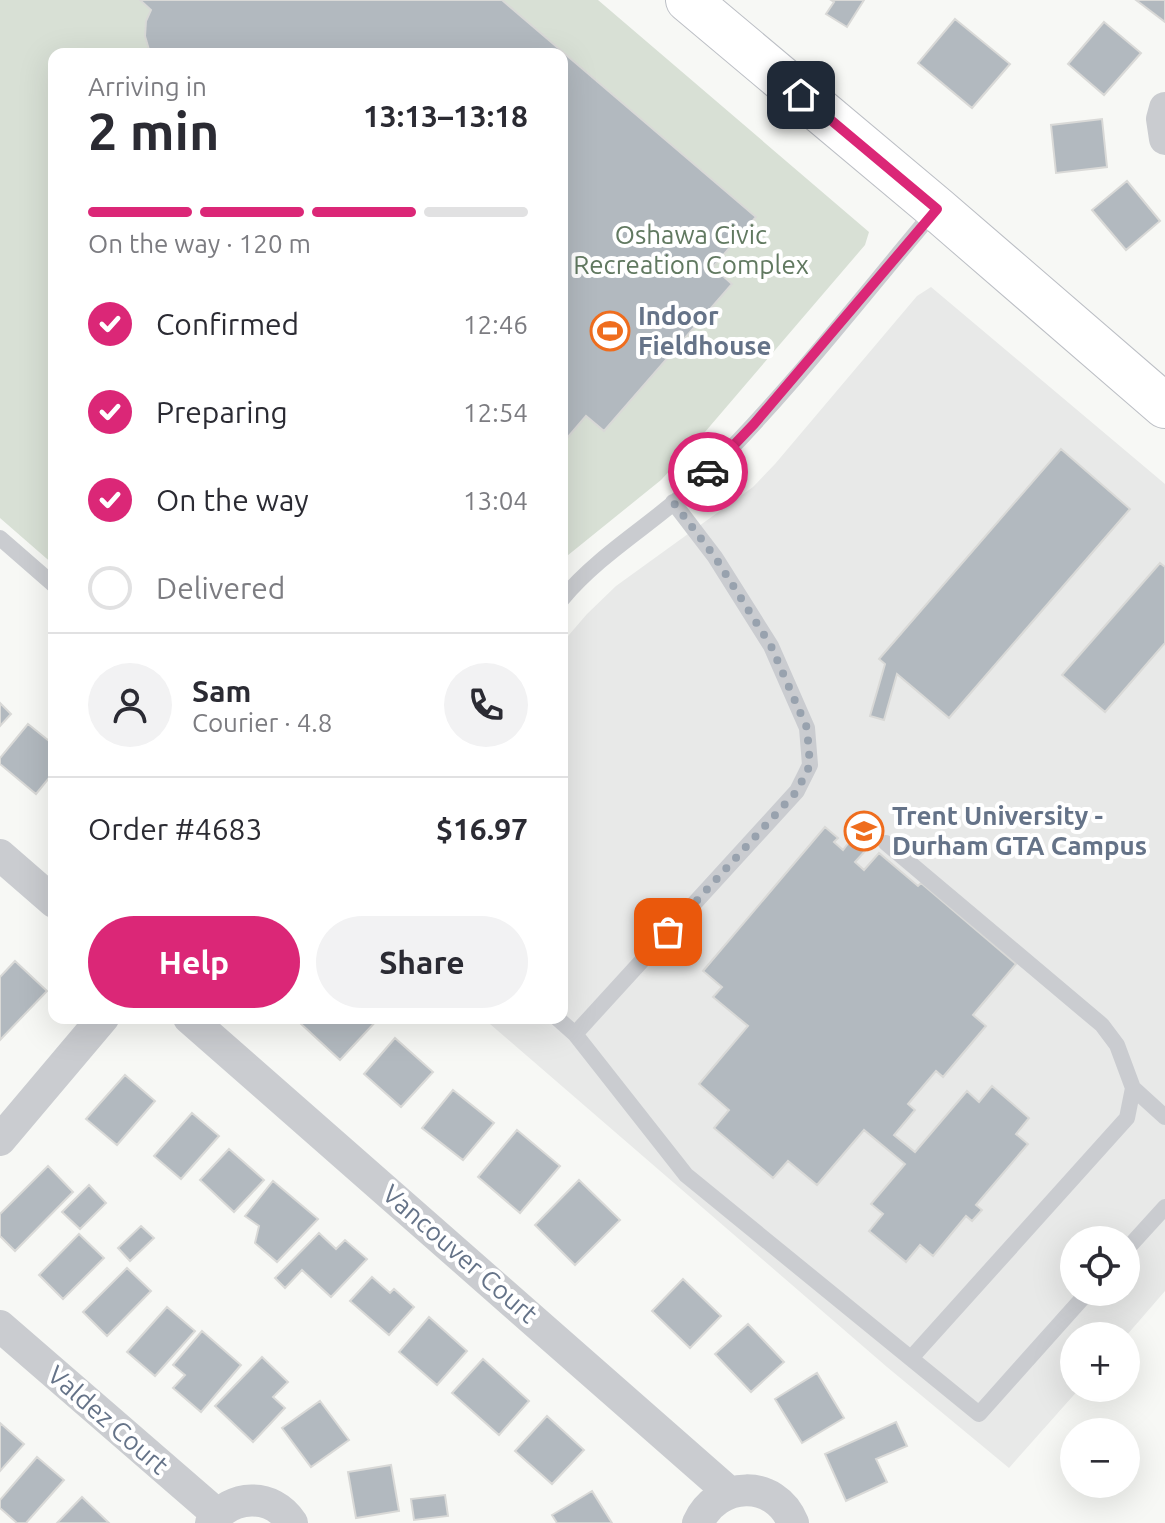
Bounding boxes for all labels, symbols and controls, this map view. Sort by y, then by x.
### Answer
pin [767,61,835,129]
text: Arriving in [88,72,207,101]
icon: home [779,73,823,117]
text: 13:13–13:18 [363,99,528,133]
text: 2 min [88,102,219,160]
park label: Oshawa Civic Recreation Complex [573,220,809,279]
text: On the way · 120 m [88,229,311,258]
place label: Indoor Fieldhouse [638,301,772,360]
icon: check [88,302,132,346]
text: Confirmed [156,307,299,341]
text: 12:46 [463,310,528,339]
sports icon: Indoor Fieldhouse [589,310,631,352]
icon: check [88,390,132,434]
text: Preparing [156,395,288,429]
text: 12:54 [463,398,528,427]
courier [668,432,748,512]
icon: car [686,450,730,494]
icon: check [88,478,132,522]
text: On the way [156,483,309,517]
text: 13:04 [463,486,528,515]
text: Delivered [156,571,285,605]
button: person [88,663,172,747]
button: phone [444,663,528,747]
text: Sam [192,674,251,708]
text: Courier · 4.8 [192,708,332,737]
place label: Trent University - Durham GTA Campus [892,801,1147,860]
school or university icon: Trent University - Durham GTA Campus [843,810,885,852]
text: Order #4683 [88,812,262,846]
text: $16.97 [436,812,528,846]
pin [634,898,702,966]
icon: bag [646,910,690,954]
button: Help [88,916,300,1008]
button: Share [316,916,528,1008]
street label: Vancouver Court [377,1179,543,1329]
map controls [1060,1226,1140,1498]
button: locate [1060,1226,1140,1306]
button: + [1060,1322,1140,1402]
street label: Valdez Court [42,1360,174,1480]
button: − [1060,1418,1140,1498]

